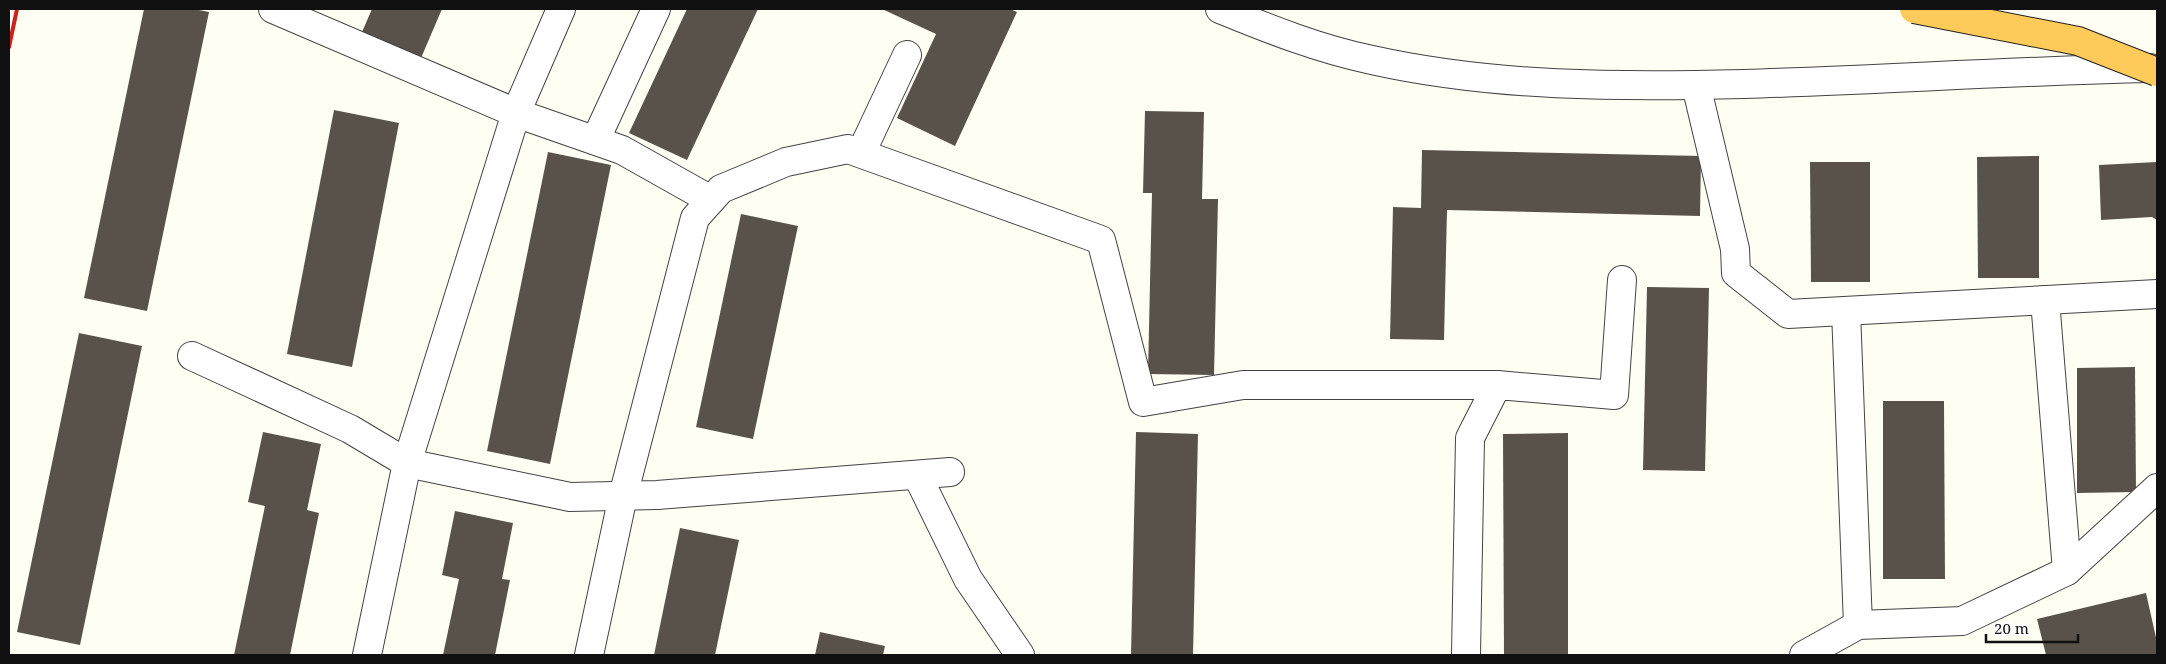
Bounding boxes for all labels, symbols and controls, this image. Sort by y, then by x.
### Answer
scale bar [1986,612,2078,644]
text: 20 m [1994,618,2029,638]

